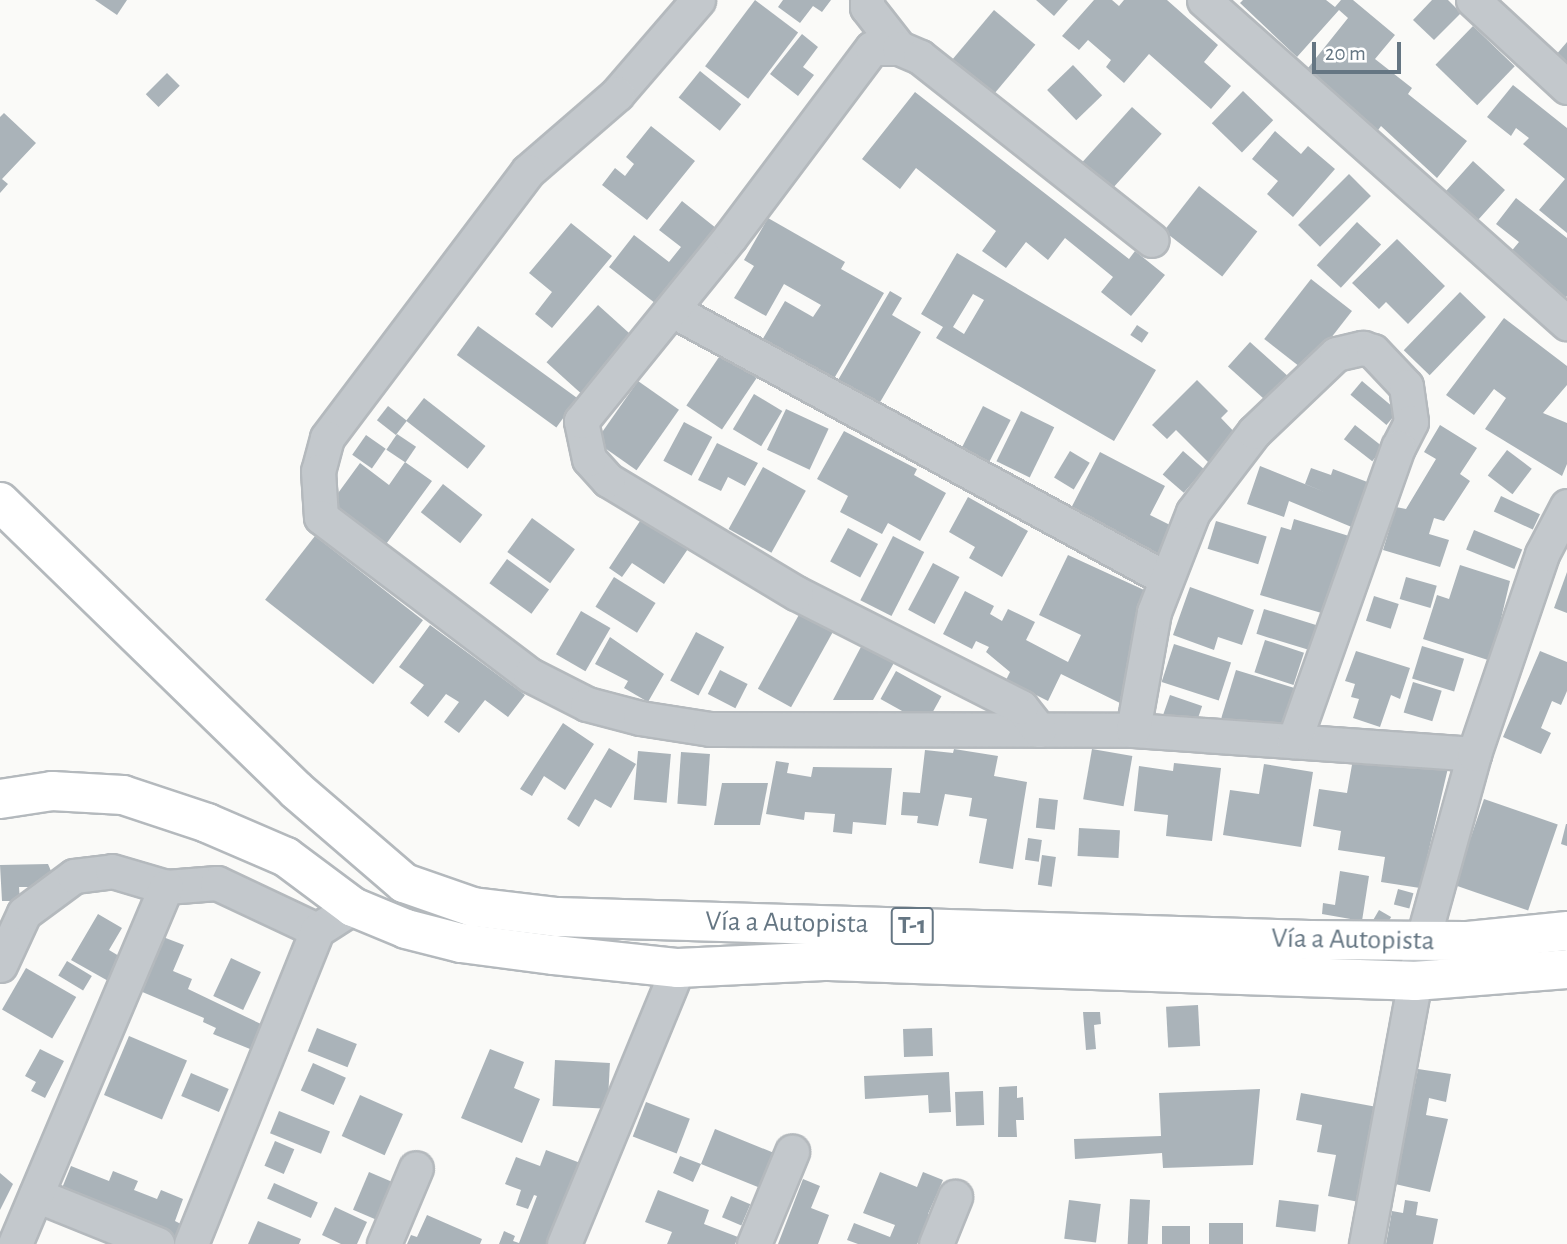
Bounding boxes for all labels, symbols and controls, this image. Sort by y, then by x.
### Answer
scale bar [1315,28,1404,72]
text: 20 m [1325,43,1366,64]
road number: T-1 [889,903,935,948]
street label: Vía a Autopista [705,905,869,941]
street label: Vía a Autopista [1271,922,1435,958]

